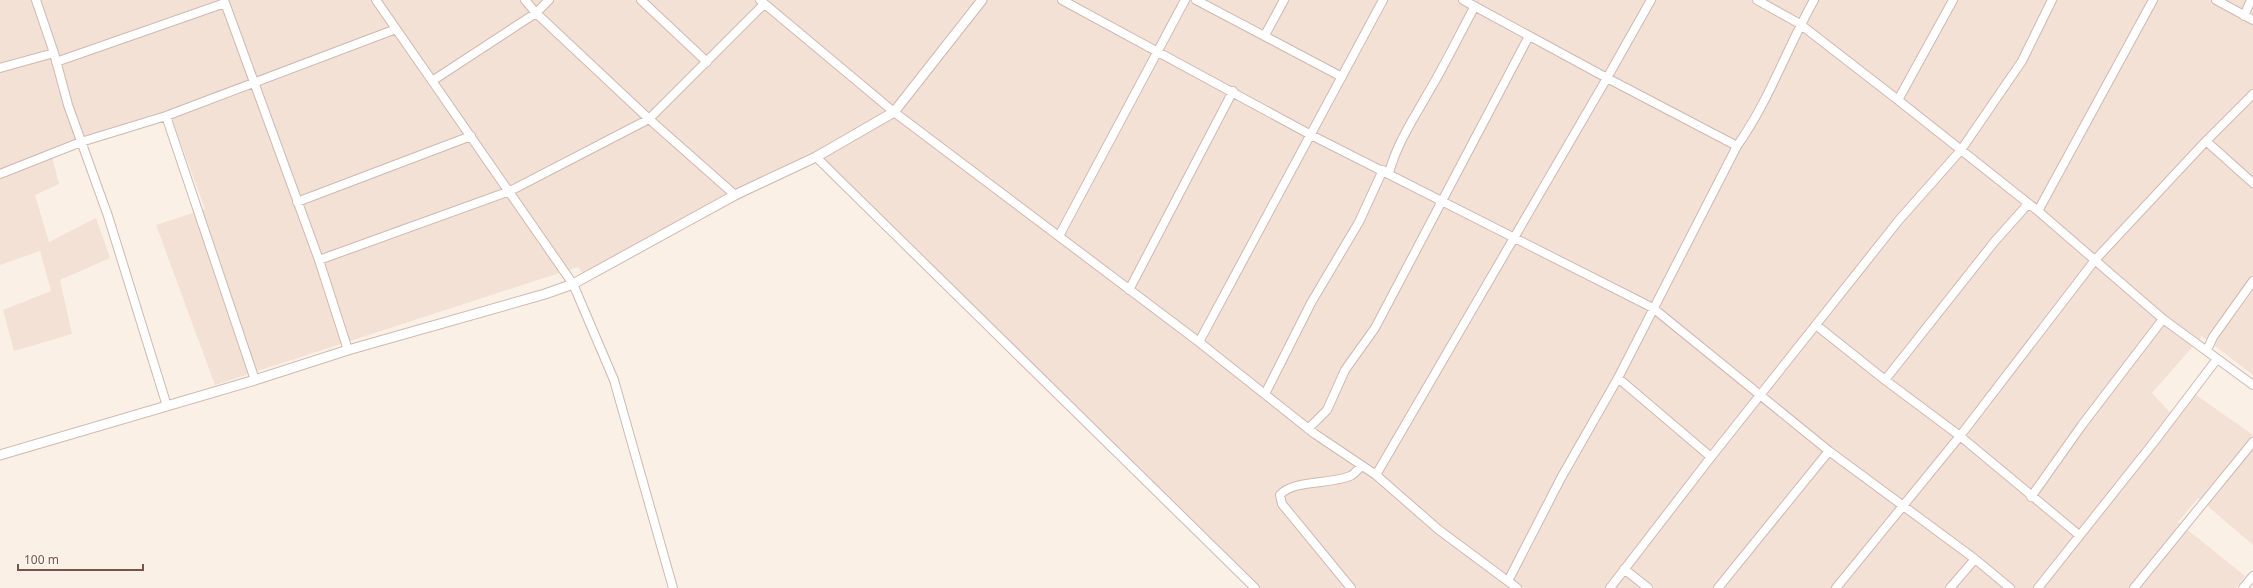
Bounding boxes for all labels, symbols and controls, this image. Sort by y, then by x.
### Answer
scale bar [18,546,143,572]
text: 100 m [24,551,59,568]

